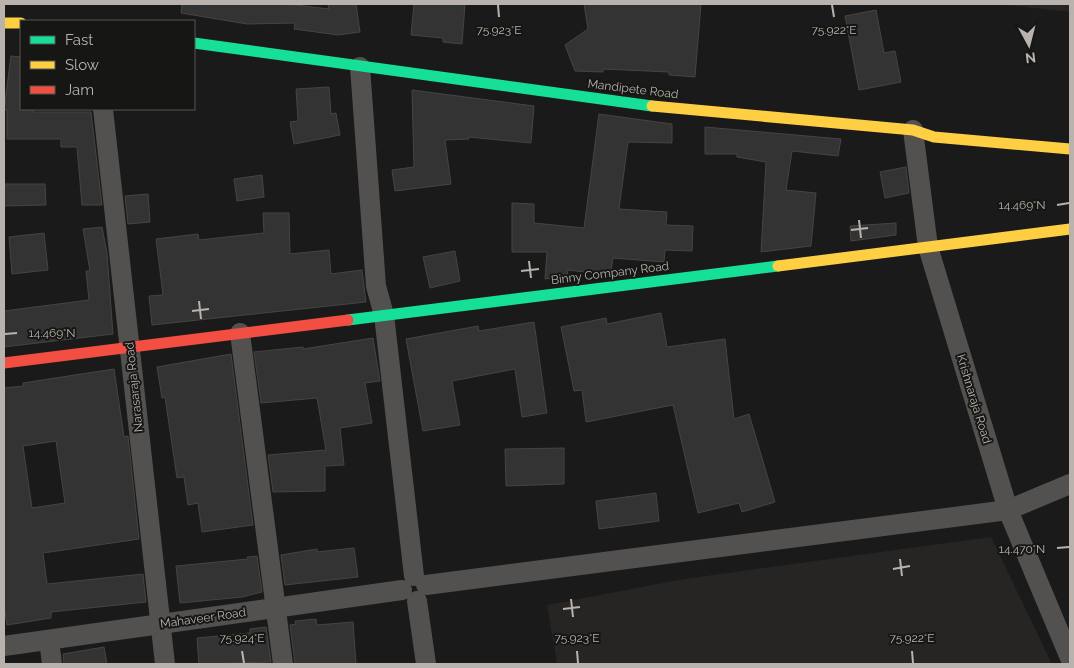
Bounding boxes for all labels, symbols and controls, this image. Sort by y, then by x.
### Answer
legend [20,20,195,110]
north arrow [1004,20,1054,70]
text: 75.923°E [477,23,521,37]
text: 75.922°E [812,23,856,37]
text: Fast [65,31,93,49]
text: N [1024,49,1037,66]
text: Slow [65,56,99,74]
street label: Mandipete Road [587,76,679,102]
text: Jam [65,81,94,99]
text: 14.469°N [999,198,1045,212]
street label: Binny Company Road [550,259,670,287]
text: 14.469°N [29,326,75,340]
street label: Narasaraja Road [122,341,146,433]
street label: Krishnaraja Road [954,353,994,445]
text: 14.470°N [999,542,1045,556]
street label: Mahaveer Road [159,605,247,631]
text: 75.924°E [219,631,265,645]
text: 75.923°E [555,631,599,645]
text: 75.922°E [890,631,934,645]

